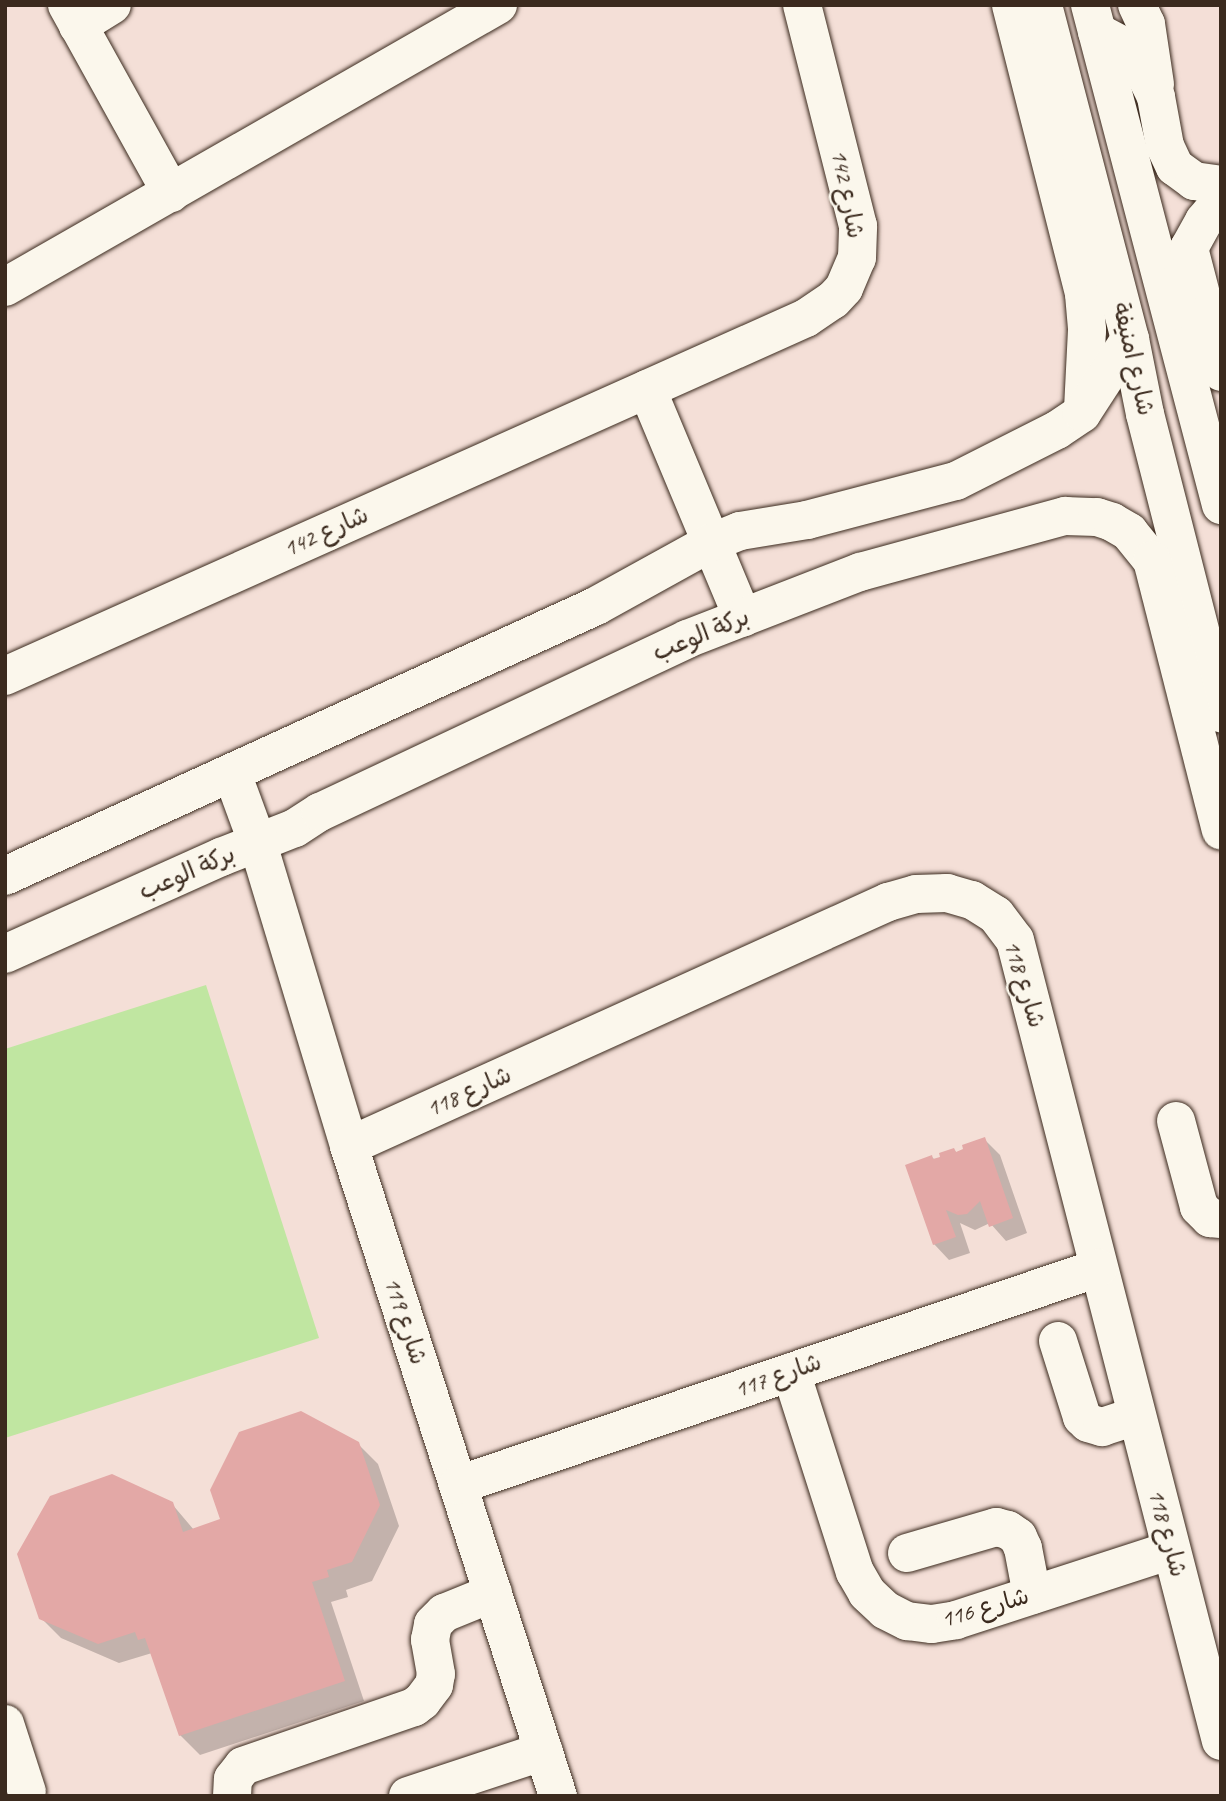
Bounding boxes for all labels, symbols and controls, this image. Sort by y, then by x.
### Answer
street label: شارع 142 [824,147,870,241]
street label: شارع امنيفة [1106,300,1160,418]
street label: شارع 142 [279,501,373,563]
street label: بركة الوعب [648,603,754,667]
street label: بركة الوعب [135,840,239,906]
street label: شارع 118 [997,937,1051,1031]
street label: شارع 118 [422,1061,516,1123]
street label: شارع 119 [377,1274,433,1368]
street label: شارع 117 [731,1348,825,1404]
street label: شارع 118 [1141,1486,1193,1580]
street label: شارع 116 [938,1582,1032,1634]

